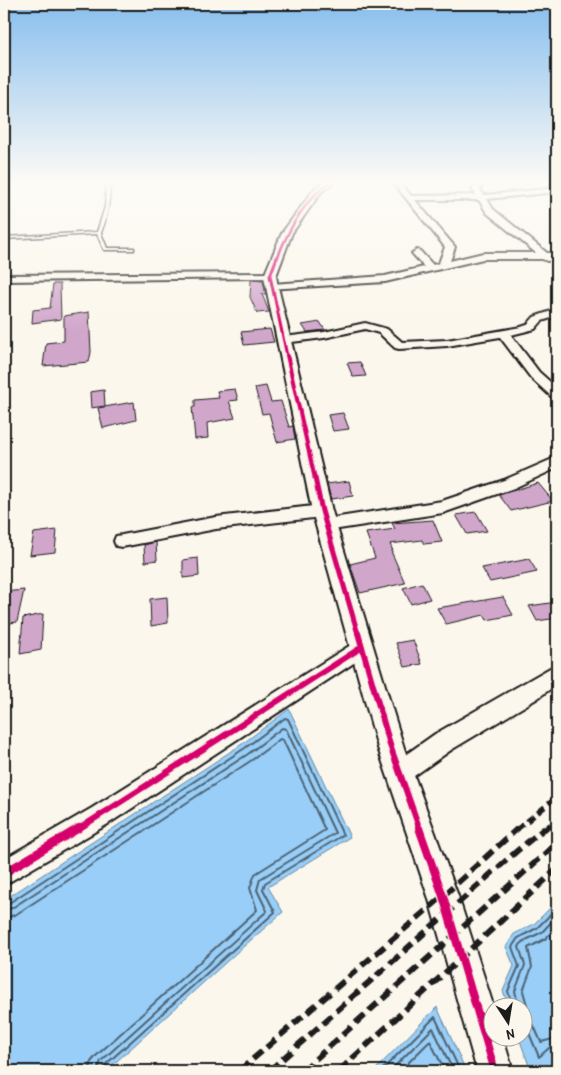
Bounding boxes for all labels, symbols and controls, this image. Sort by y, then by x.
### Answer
north arrow [484,998,534,1048]
text: N [505,1025,516,1045]

